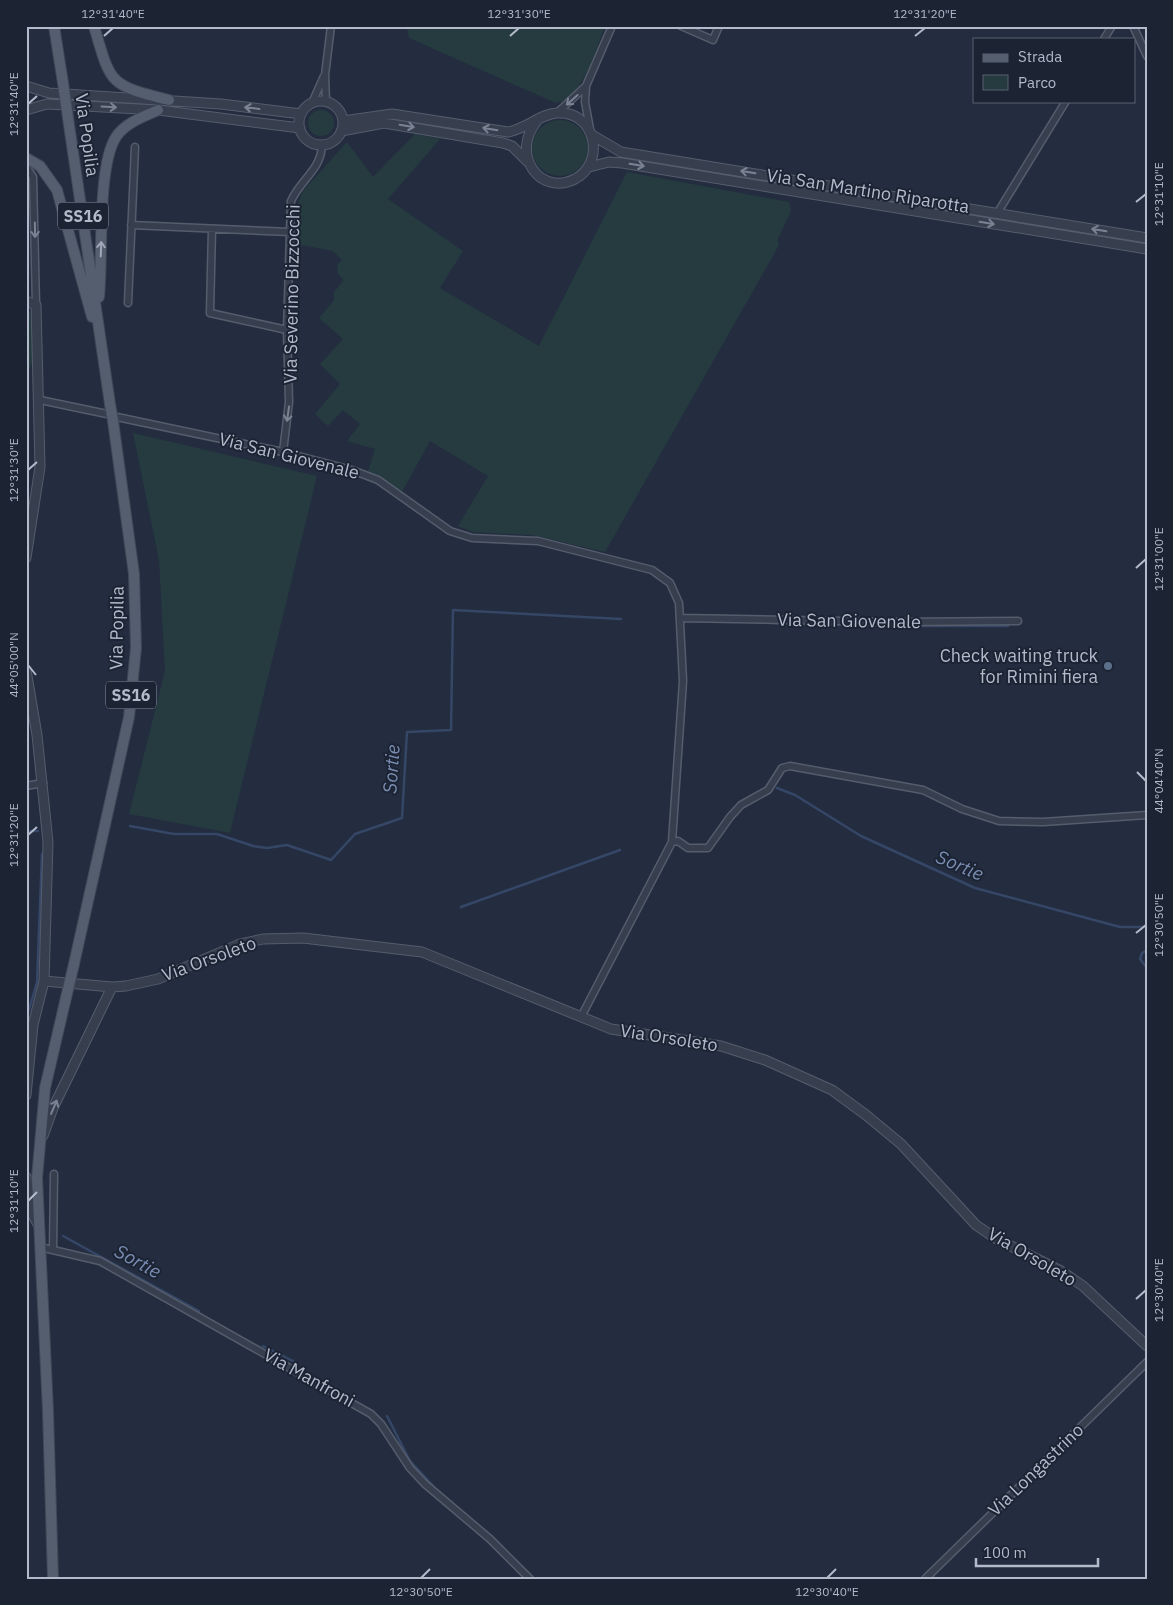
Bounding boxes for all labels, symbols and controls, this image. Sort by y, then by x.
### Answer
text: 12°31'40"E [81,6,145,21]
text: 12°31'30"E [487,6,551,21]
text: 12°31'20"E [893,6,957,21]
legend [973,38,1136,102]
text: Strada [1018,47,1062,66]
text: 12°31'40"E [6,72,21,136]
text: Parco [1018,73,1056,92]
street label: Via Popilia [70,92,105,178]
one-way arrow [565,94,578,106]
one-way arrow [101,103,117,112]
one-way arrow [245,103,261,113]
one-way arrow [398,122,414,132]
one-way arrow [483,124,499,134]
one-way arrow [628,161,644,171]
text: 12°31'10"E [1151,162,1166,226]
street label: Via San Martino Riparotta [765,163,971,218]
one-way arrow [741,167,757,177]
road number: SS16 [58,202,108,230]
street label: Via Severino Bizzocchi [278,204,305,384]
one-way arrow [979,218,995,228]
one-way arrow [30,222,40,238]
one-way arrow [1091,224,1107,234]
one-way arrow [96,241,106,258]
one-way arrow [283,406,293,422]
street label: Via San Giovenale [216,427,362,484]
text: 12°31'30"E [6,438,21,502]
text: 12°31'00"E [1151,527,1166,591]
street label: Via Popilia [104,585,129,670]
street label: Via San Giovenale [777,608,921,633]
text: 44°05'00"N [6,632,21,698]
place label: Check waiting truck for Rimini fiera [940,644,1099,688]
marker: Check waiting truck for Rimini fiera [1102,660,1114,672]
road number: SS16 [106,682,156,708]
water label: Sortie [377,743,405,794]
text: 44°04'40"N [1151,748,1166,814]
text: 12°31'20"E [6,803,21,867]
water label: Sortie [933,844,988,886]
text: 12°30'50"E [1151,893,1166,957]
street label: Via Orsoleto [159,931,259,986]
street label: Via Orsoleto [619,1018,720,1057]
one-way arrow [49,1100,59,1115]
text: 12°31'10"E [6,1169,21,1233]
street label: Via Orsoleto [984,1222,1081,1291]
water label: Sortie [111,1239,166,1284]
text: 12°30'40"E [1151,1258,1166,1322]
street label: Via Manfroni [260,1343,359,1412]
street label: Via Longastrino [983,1418,1088,1521]
scale bar [976,1535,1098,1567]
text: 100 m [983,1543,1027,1562]
text: 12°30'50"E [389,1584,453,1599]
text: 12°30'40"E [795,1584,859,1599]

